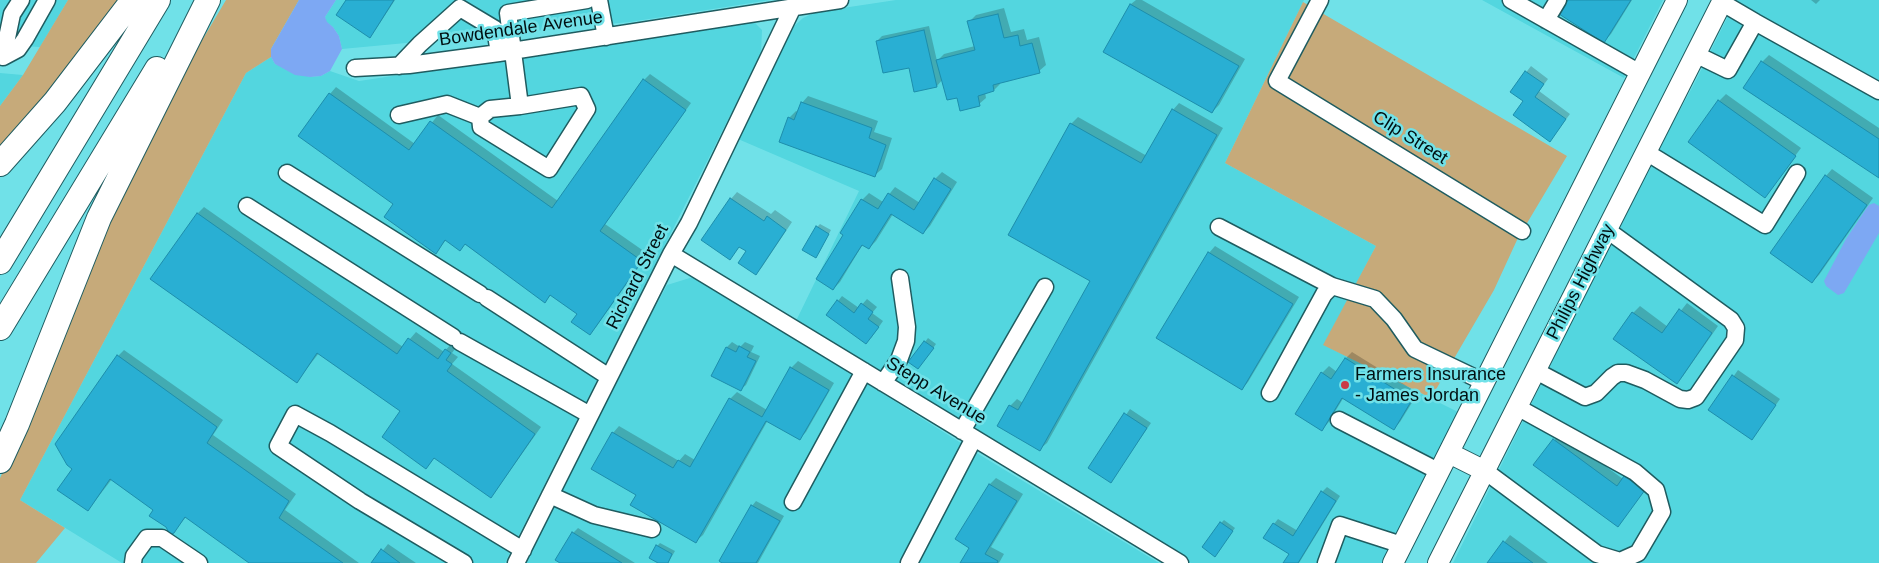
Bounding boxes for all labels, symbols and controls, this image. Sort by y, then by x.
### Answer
street label: Bowdendale Avenue [438,7,604,51]
street label: Clip Street [1369,107,1451,169]
street label: Philips Highway [1543,220,1619,344]
street label: Richard Street [602,221,674,333]
street label: Stepp Avenue [882,353,990,429]
place label: Farmers Insurance - James Jordan [1355,364,1506,406]
marker: Farmers Insurance - James Jordan [1339,379,1351,391]

